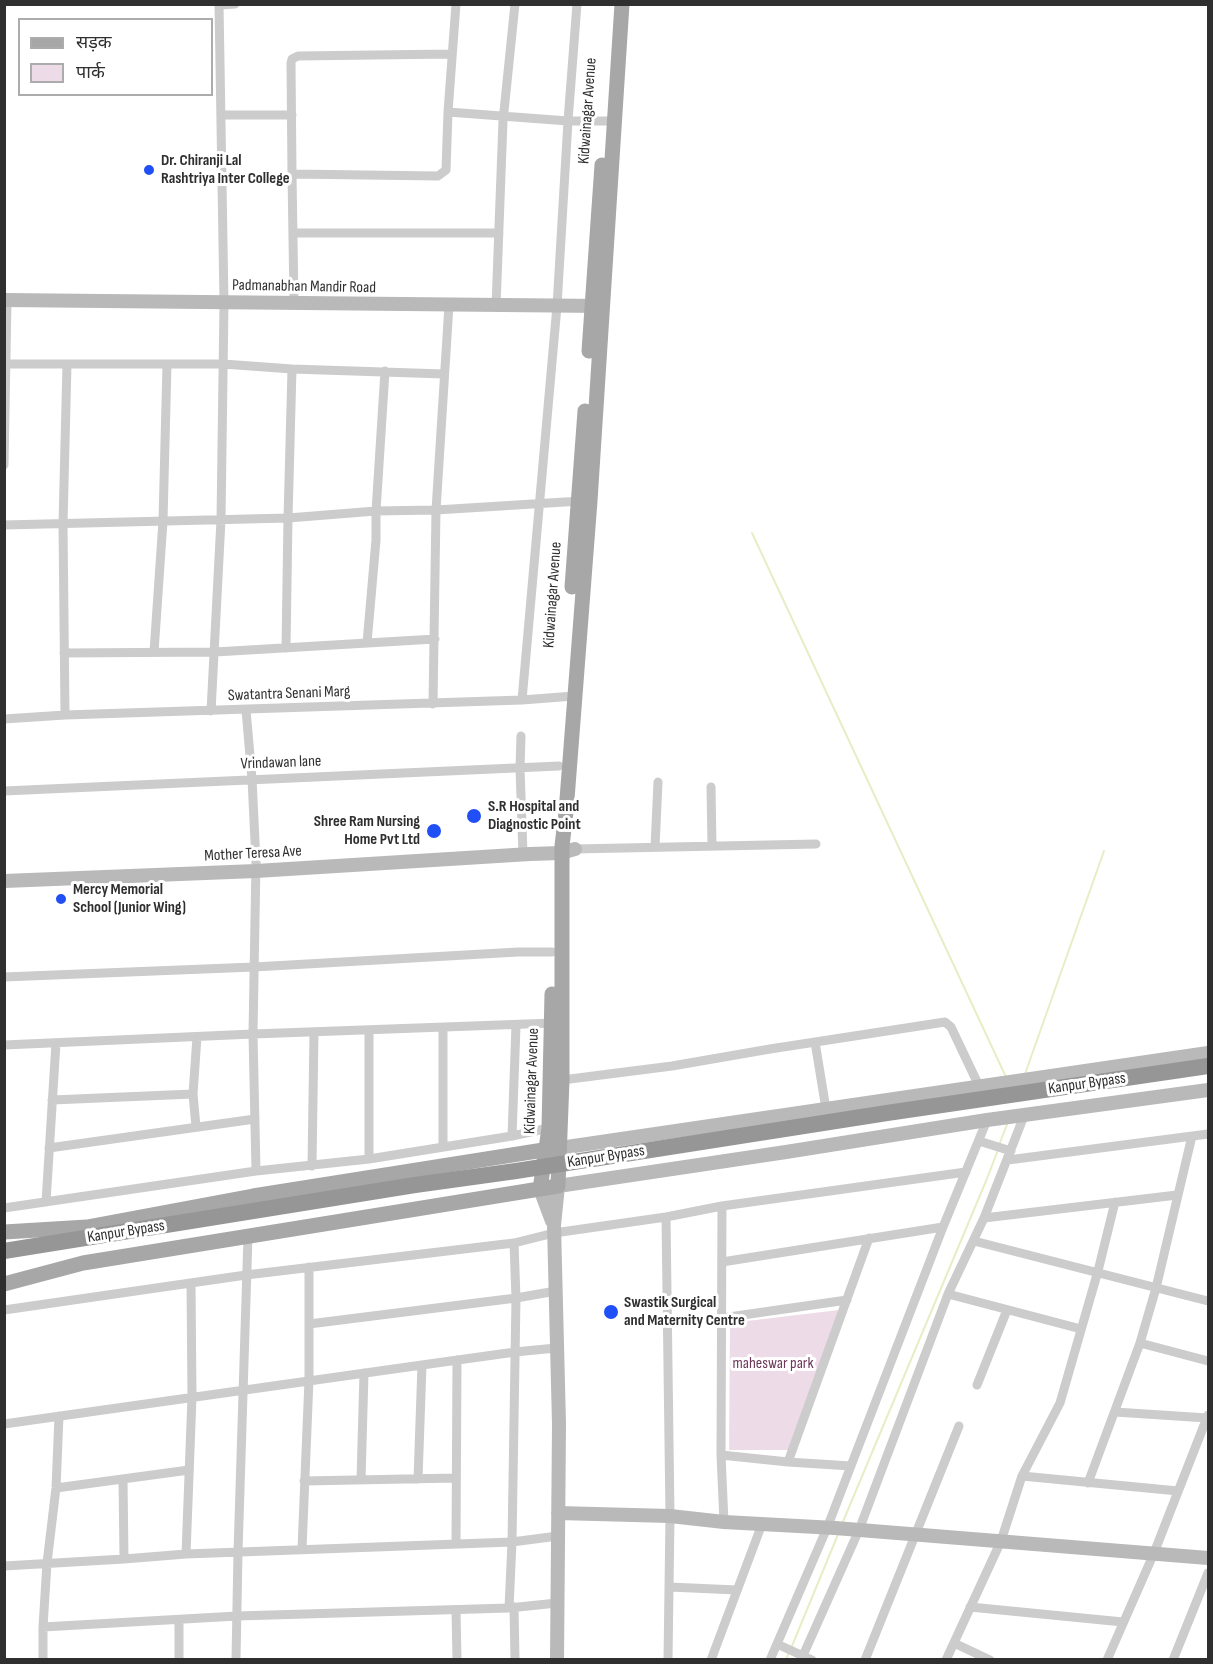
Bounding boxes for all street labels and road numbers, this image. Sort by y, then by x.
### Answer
street label: Kidwainagar Avenue [575,57,601,165]
street label: Padmanabhan Mandir Road [232,276,376,298]
street label: Kidwainagar Avenue [540,541,566,649]
street label: Swatantra Senani Marg [227,682,351,706]
street label: Vrindawan lane [240,752,322,774]
street label: Mother Teresa Ave [204,842,302,866]
street label: Kidwainagar Avenue [521,1027,543,1135]
street label: Kanpur Bypass [1047,1069,1127,1099]
street label: Kanpur Bypass [566,1141,646,1173]
street label: Kanpur Bypass [86,1216,166,1248]

